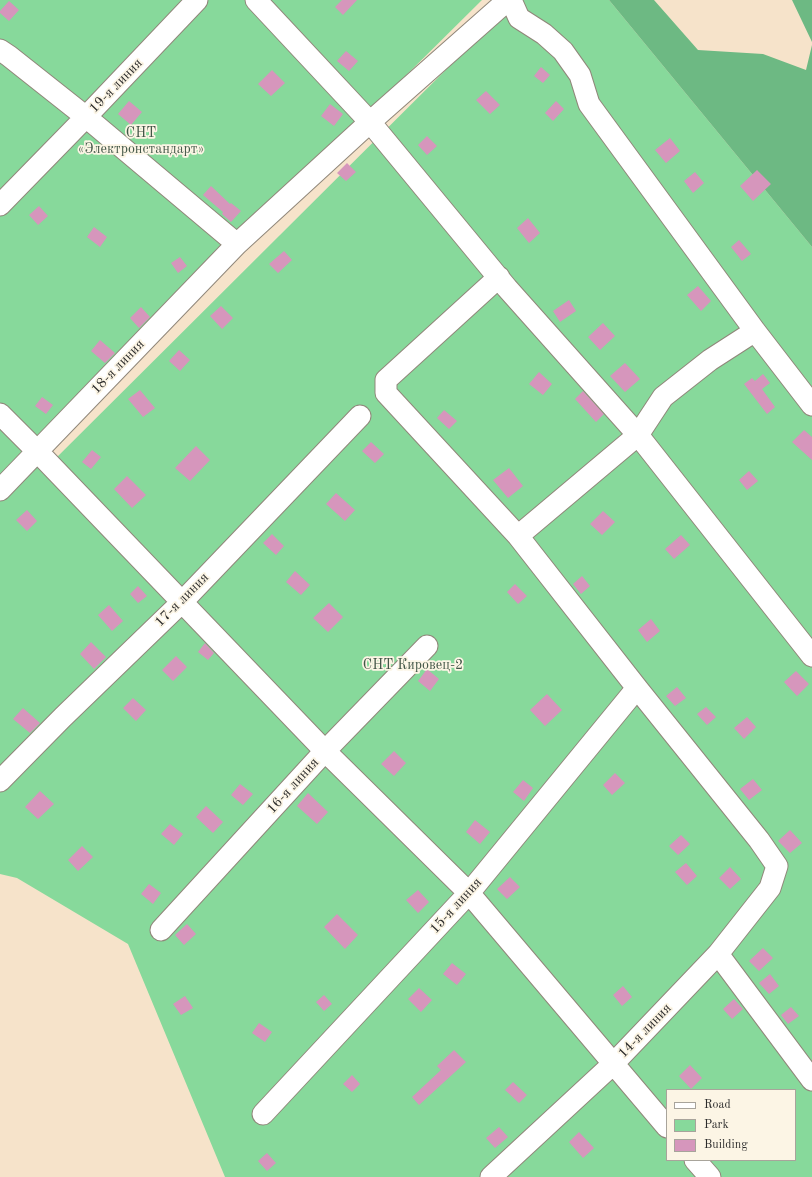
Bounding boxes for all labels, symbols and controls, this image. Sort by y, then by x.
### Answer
street label: 19-я линия [86,55,146,117]
park label: СНТ «Электронстандарт» [78,125,204,158]
street label: 18-я линия [88,336,148,398]
street label: 17-я линия [151,569,213,631]
park label: СНТ Кировец-2 [363,657,463,673]
street label: 16-я линия [263,754,323,818]
street label: 15-я линия [426,874,486,938]
street label: 14-я линия [615,1000,675,1062]
legend [666,1089,796,1161]
text: Road [704,1099,731,1111]
text: Park [704,1119,729,1131]
text: Building [704,1139,748,1151]

